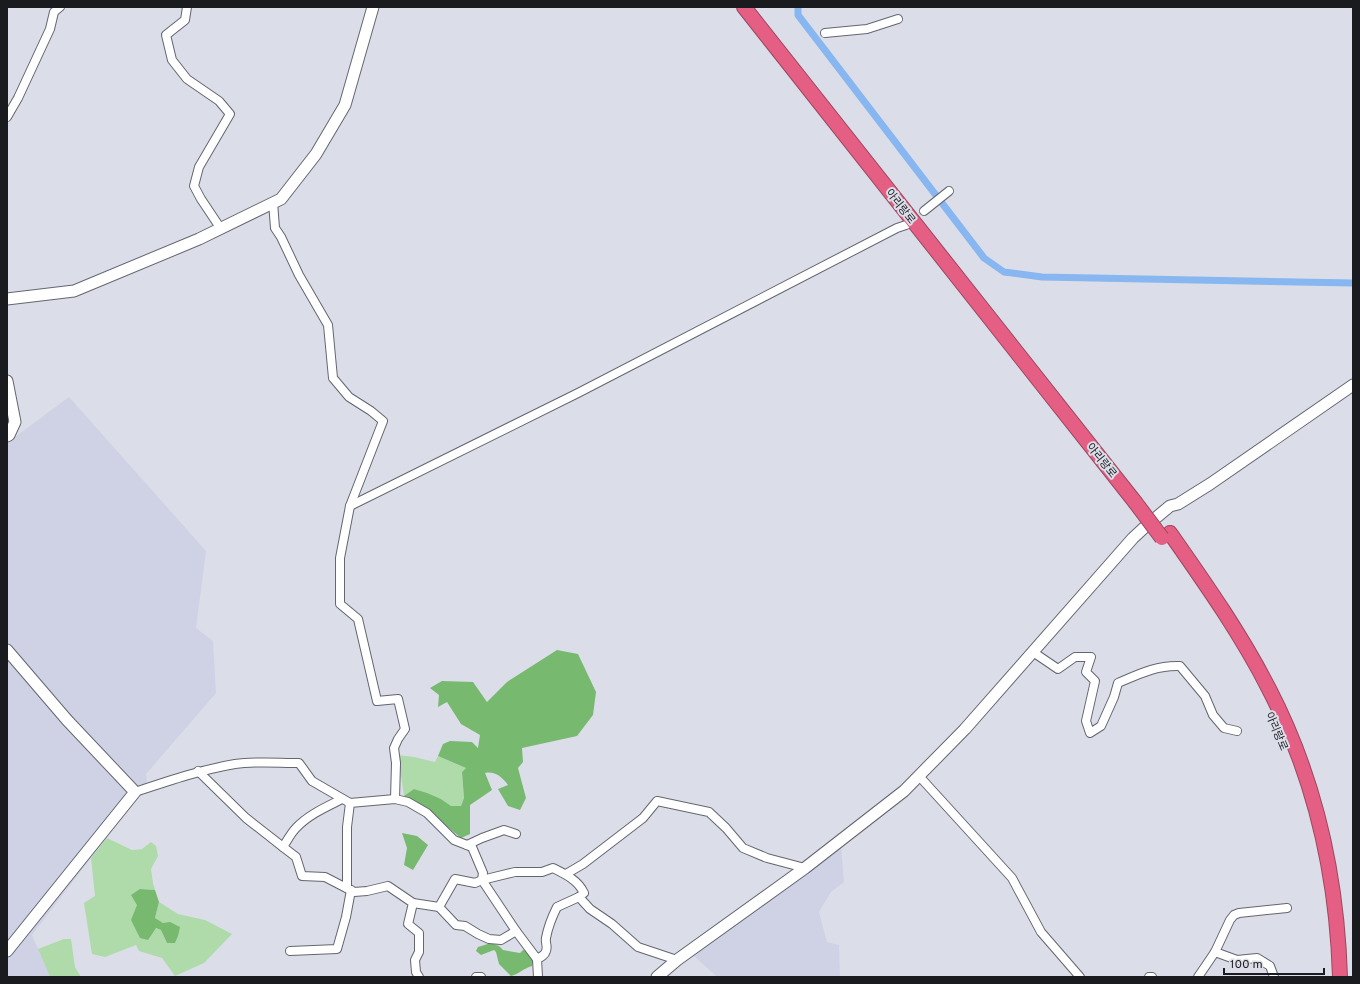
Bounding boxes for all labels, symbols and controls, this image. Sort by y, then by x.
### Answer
street label: 아리랑로 [882,186,918,227]
street label: 아리랑로 [1083,440,1119,481]
street label: 아리랑로 [1262,710,1290,753]
scale bar [1224,950,1324,976]
text: 100 m [1230,957,1263,973]

